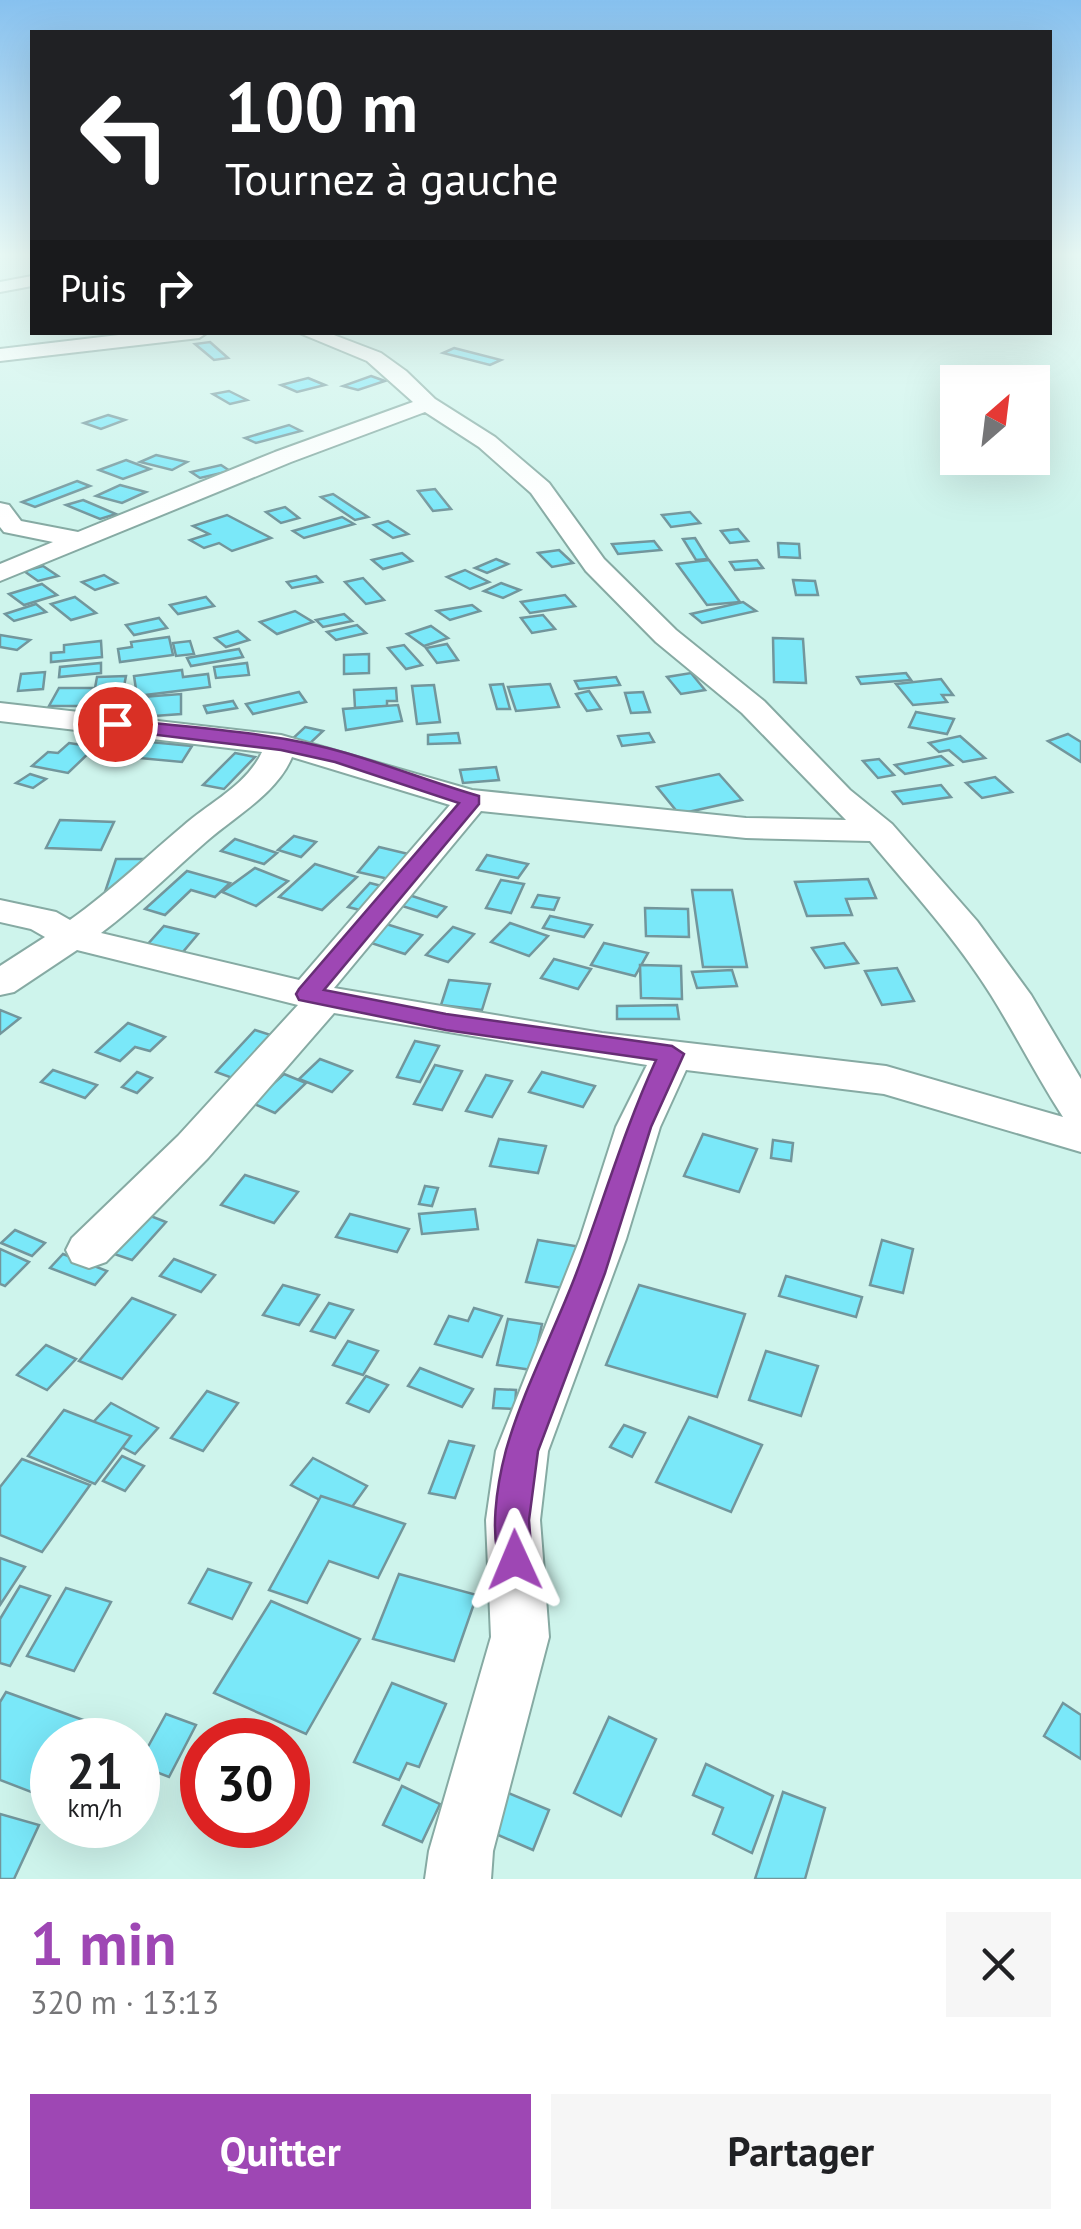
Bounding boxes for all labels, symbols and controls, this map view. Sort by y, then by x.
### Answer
text: 100 m [225,61,418,151]
icon: left [60,70,190,200]
text: Tournez à gauche [225,149,559,207]
icon: right [147,260,202,315]
text: Puis [60,263,127,312]
north arrow [940,365,1050,475]
map controls [940,365,1050,475]
pin [73,682,158,767]
icon: arrive [88,697,143,752]
position arrow [463,1508,567,1612]
speed limit sign: 30 [180,1718,310,1848]
text: 21 [67,1738,123,1803]
text: km/h [68,1792,122,1824]
text: 1 min [30,1904,176,1982]
button: close [946,1912,1051,2017]
text: 320 m · 13:13 [30,1981,219,2023]
button: Quitter [30,2094,531,2209]
button: Partager [551,2094,1051,2209]

